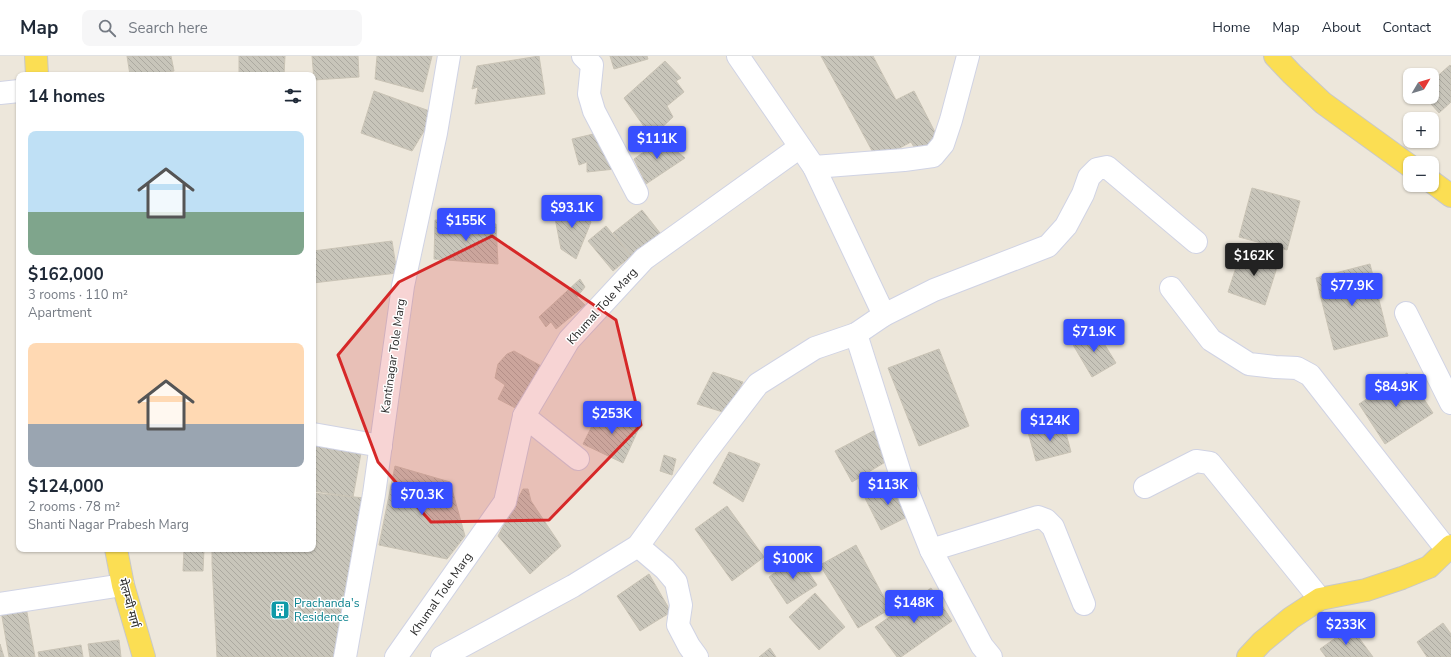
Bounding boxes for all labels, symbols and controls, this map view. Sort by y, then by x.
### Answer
search box [82,10,362,46]
text: Map [20,15,58,41]
icon: search [96,17,118,39]
text: Search here [128,18,208,38]
text: Home [1212,18,1250,37]
text: Map [1272,18,1300,37]
text: About [1322,18,1361,37]
text: Contact [1383,18,1431,37]
north arrow [1403,68,1439,104]
map controls [1403,68,1439,192]
text: 14 homes [28,85,105,108]
icon: filters [282,85,304,107]
button: + [1403,112,1439,148]
pin: $111K [629,126,685,160]
text: $111K [637,130,677,148]
button: − [1403,156,1439,192]
icon: home [130,157,202,229]
pin: $93.1K [539,195,605,229]
text: $93.1K [550,199,594,217]
pin: $155K [438,208,494,242]
text: $155K [446,212,486,230]
pin: $162K [1226,243,1282,277]
text: $162K [1234,247,1274,265]
text: $162,000 [28,263,104,286]
street label: Khumal Tole Marg [563,264,641,348]
pin: $77.9K [1319,273,1385,307]
text: $77.9K [1330,277,1374,295]
text: 3 rooms · 110 m² [28,286,128,304]
street label: Kantinagar Tole Marg [377,298,409,414]
text: Apartment [28,304,91,322]
pin: $71.9K [1061,319,1127,353]
text: $71.9K [1072,323,1116,341]
icon: home [130,369,202,441]
pin: $84.9K [1363,374,1429,408]
text: $84.9K [1374,378,1418,396]
pin: $253K [584,401,640,435]
text: $253K [592,405,632,423]
pin: $124K [1022,408,1078,442]
text: $124K [1030,412,1070,430]
pin: $113K [860,472,916,506]
text: $124,000 [28,475,104,498]
text: $113K [868,476,908,494]
pin: $70.3K [389,482,455,516]
text: $70.3K [400,486,444,504]
text: 2 rooms · 78 m² [28,498,120,516]
text: Shanti Nagar Prabesh Marg [28,516,189,534]
pin: $100K [765,546,821,580]
street label: Khumal Tole Marg [406,549,476,639]
text: $100K [773,550,813,568]
street label: मेलम्ची मार्ग [115,577,144,630]
pin: $148K [886,590,942,624]
text: $148K [894,594,934,612]
place label: Prachanda's Residence [294,595,360,625]
building icon: Prachanda's Residence [269,599,291,621]
pin: $233K [1318,612,1374,646]
text: $233K [1326,616,1366,634]

